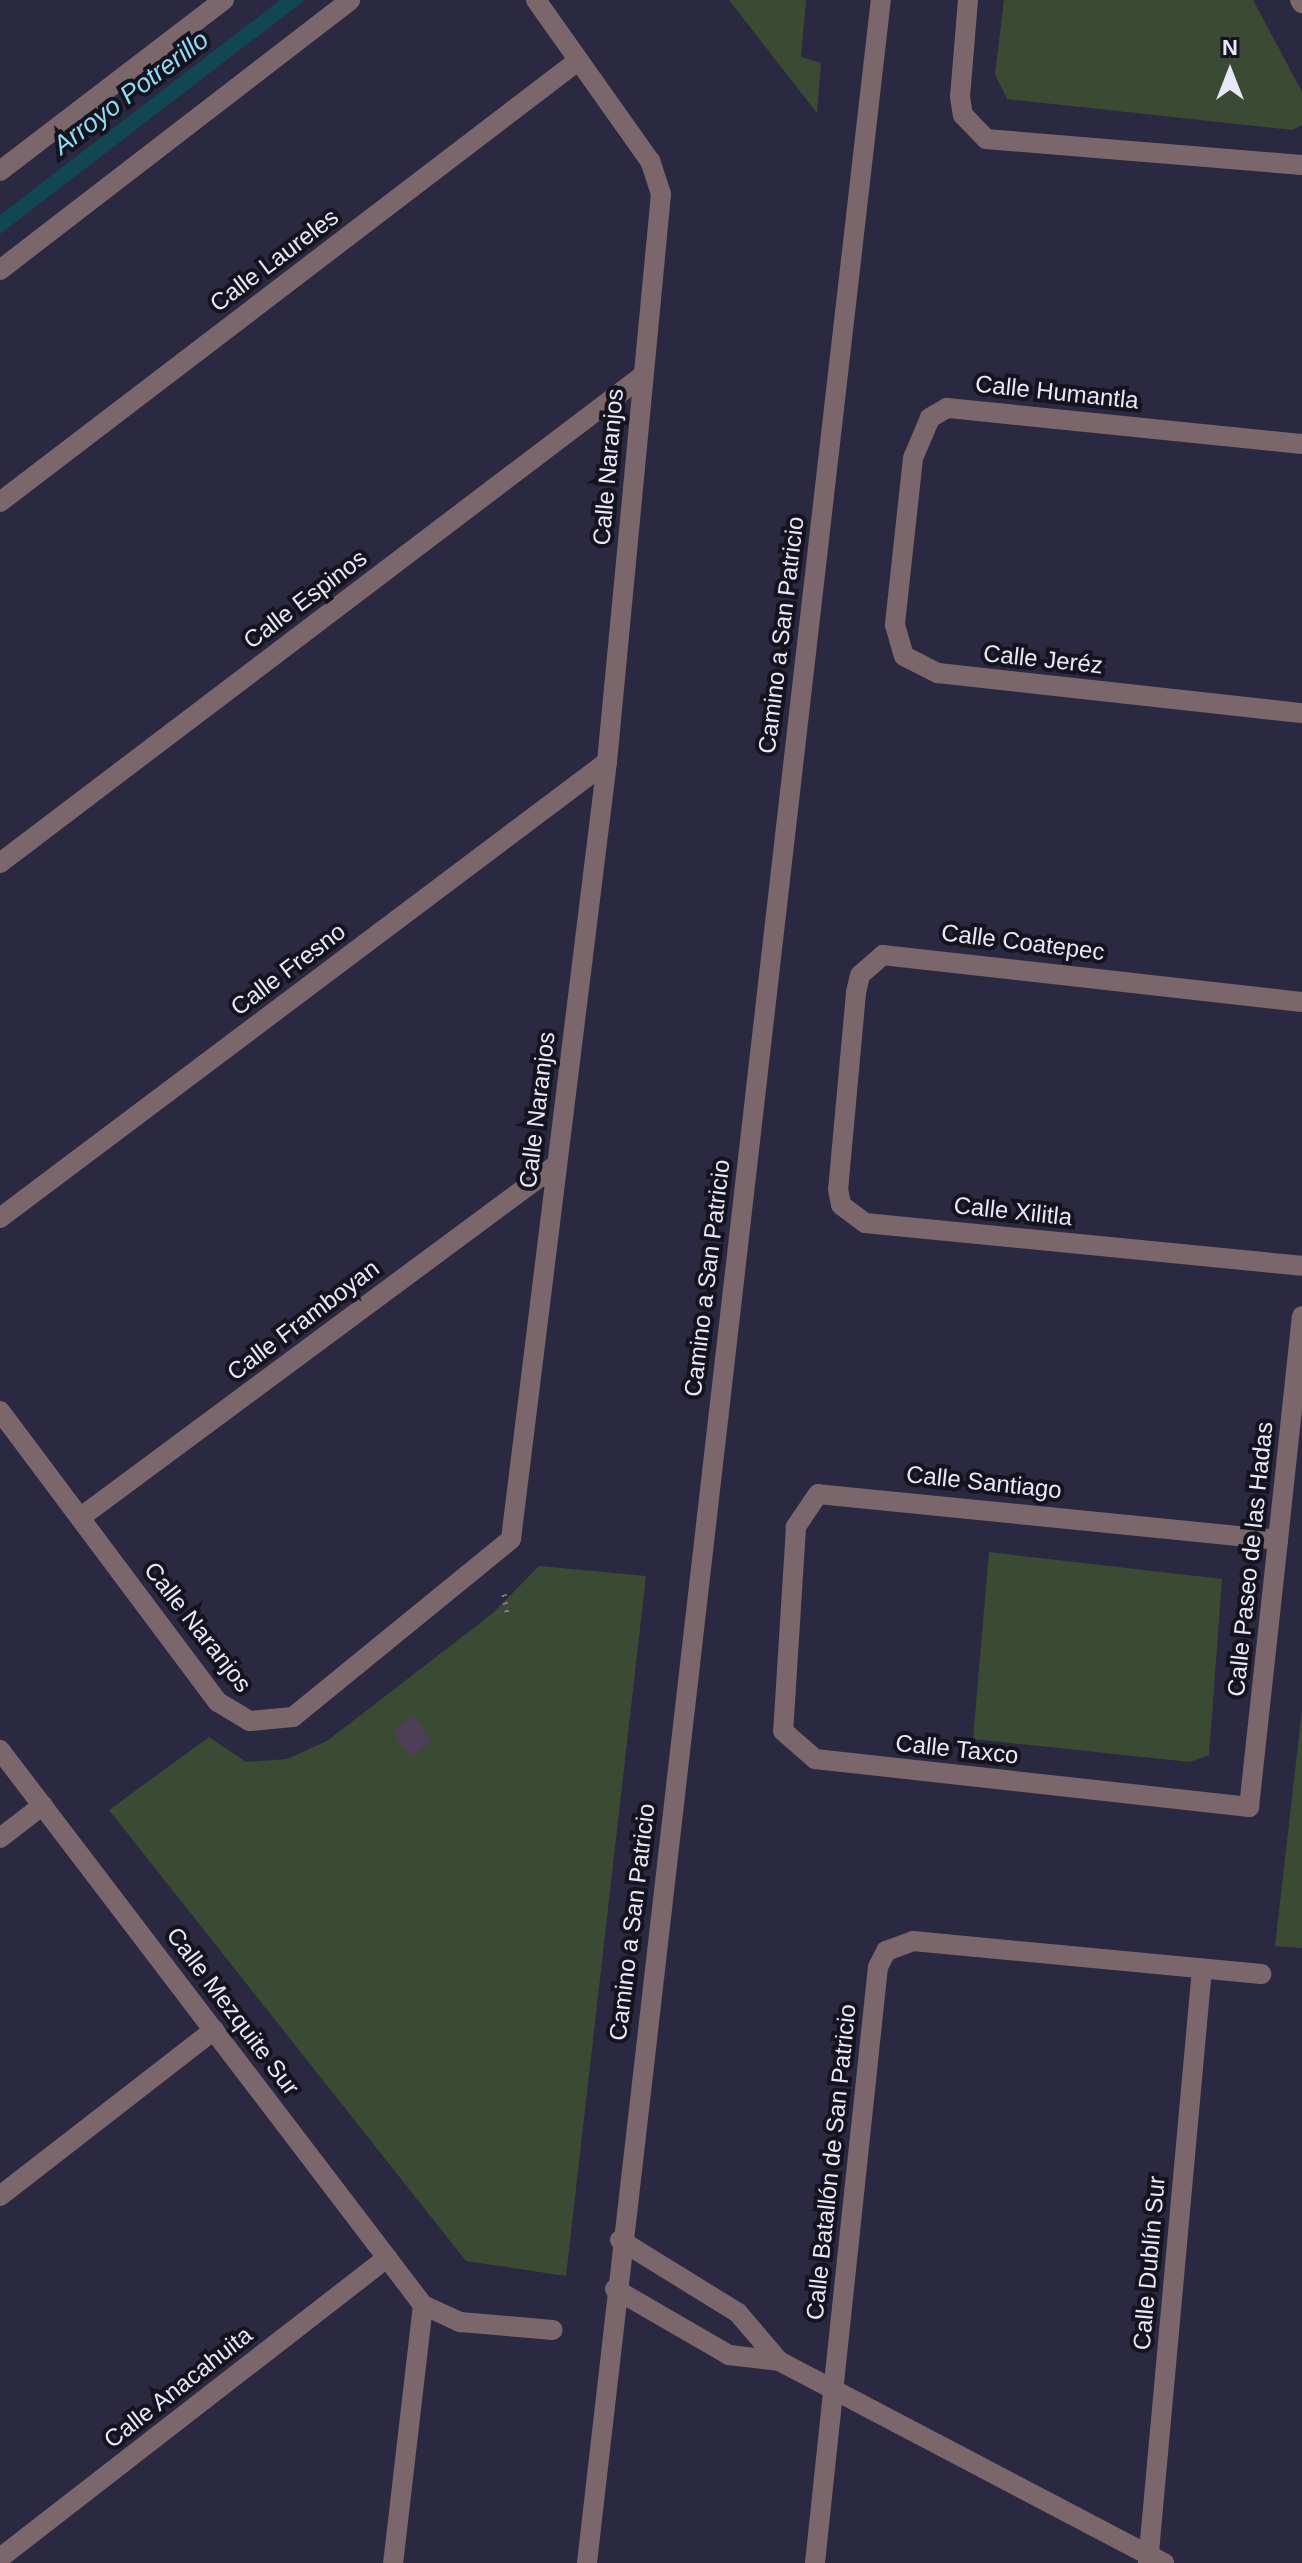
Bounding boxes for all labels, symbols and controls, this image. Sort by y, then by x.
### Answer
water label: Arroyo Potrerillo [47,24,215,162]
north arrow [1190,32,1270,112]
text: N [1222,35,1238,60]
street label: Calle Laureles [204,202,344,318]
street label: Calle Humantla [974,369,1140,415]
street label: Calle Naranjos [587,387,629,547]
street label: Camino a San Patricio [752,515,810,755]
street label: Calle Espinos [238,543,372,655]
street label: Calle Jeréz [982,638,1104,680]
street label: Calle Fresno [225,917,351,1021]
street label: Calle Coatepec [940,918,1106,966]
street label: Calle Naranjos [513,1030,561,1190]
street label: Camino a San Patricio [678,1158,736,1398]
street label: Calle Xilitla [952,1190,1074,1232]
street label: Calle Framboyan [221,1254,385,1386]
street label: Calle Paseo de las Hadas [1221,1420,1279,1698]
street label: Calle Santiago [905,1460,1063,1504]
street label: Calle Naranjos [138,1556,258,1698]
street label: Calle Taxco [894,1728,1020,1770]
street label: Camino a San Patricio [603,1802,661,2042]
street label: Calle Mezquite Sur [160,1921,306,2101]
street label: Calle Batallón de San Patricio [800,2003,862,2321]
street label: Calle Dublín Sur [1127,2175,1171,2351]
street label: Calle Anacahuita [98,2320,258,2454]

